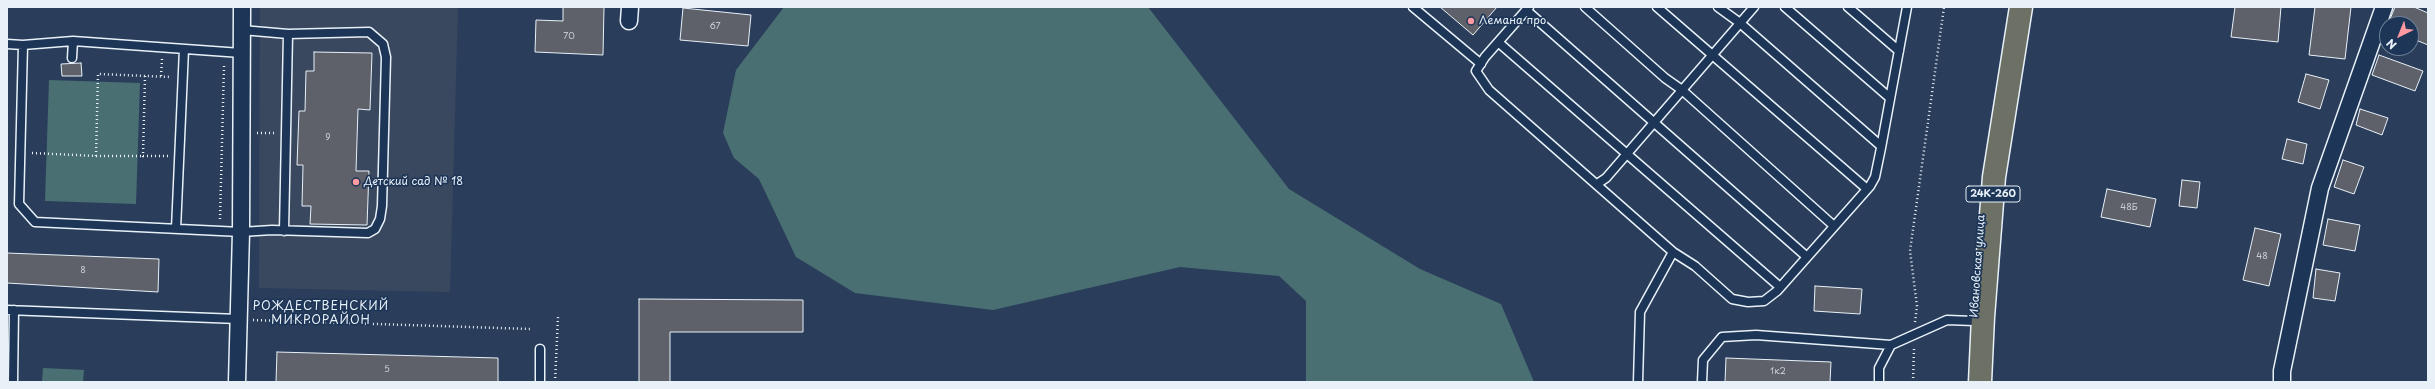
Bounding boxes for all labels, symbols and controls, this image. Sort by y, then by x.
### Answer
place label: Лемана про [1479,14,1546,28]
marker: Лемана про [1466,16,1476,26]
north arrow [2379,16,2419,56]
house number: 67 [709,22,721,32]
house number: 70 [563,32,575,42]
text: N [2382,35,2400,54]
house number: 9 [325,133,331,143]
place label: Детский сад № 18 [364,175,463,189]
marker: Детский сад № 18 [351,177,361,187]
road number: 24К-260 [1966,186,2020,202]
house number: 48Б [2120,203,2138,213]
street label: Ивановская улица [1968,214,1988,318]
house number: 48 [2256,252,2268,262]
house number: 8 [80,266,86,276]
district label: РОЖДЕСТВЕНСКИЙ МИКРОРАЙОН [253,300,389,328]
house number: 5 [384,365,390,375]
house number: 1к2 [1770,367,1786,377]

